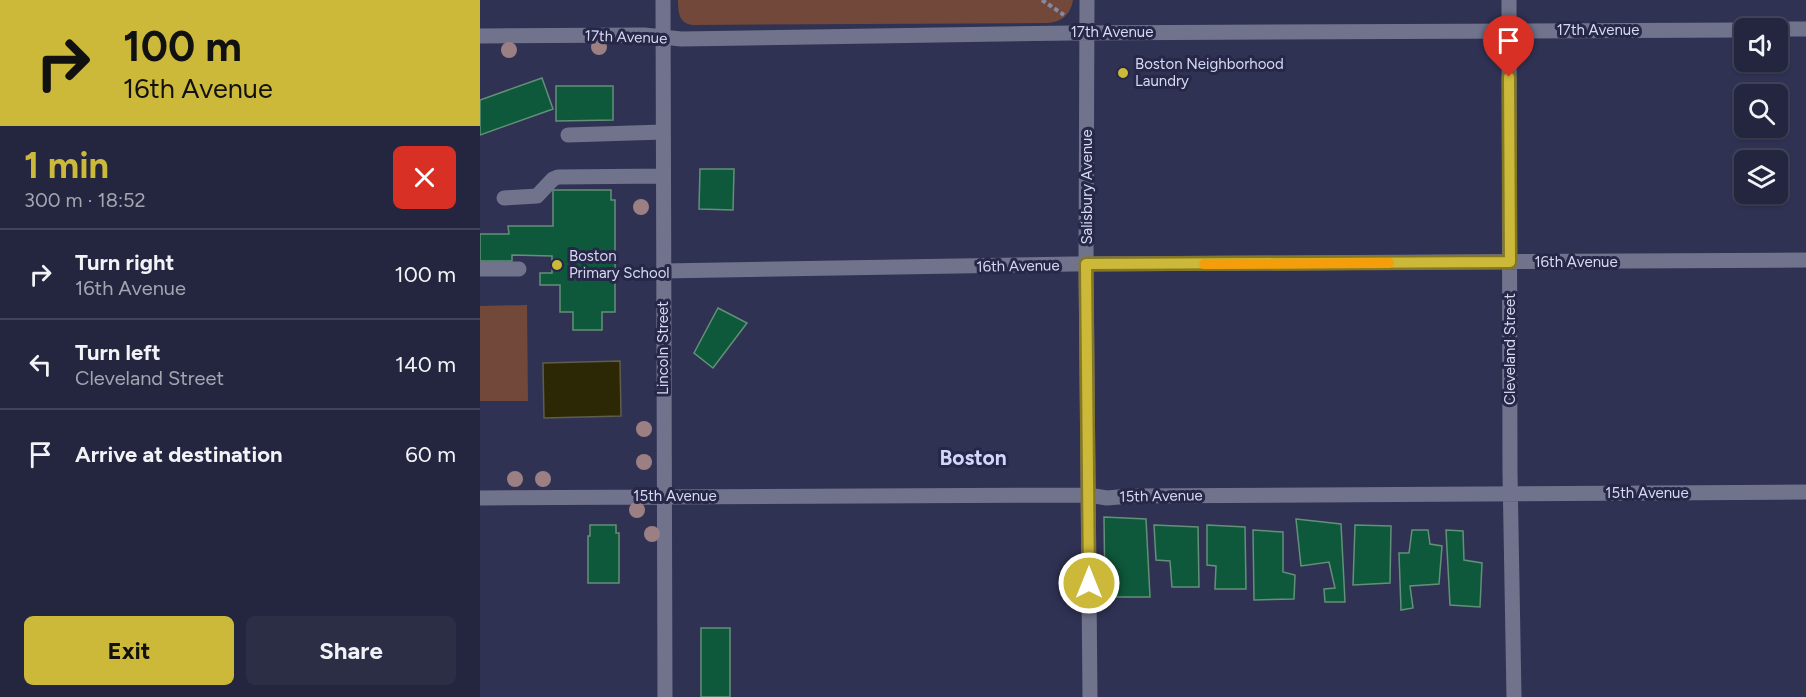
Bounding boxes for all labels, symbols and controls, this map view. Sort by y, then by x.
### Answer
pin [1483,15,1534,77]
map controls [1734,18,1788,204]
button: sound [1734,18,1788,72]
text: 100 m [123,21,242,72]
street label: 17th Avenue [1557,21,1639,39]
street label: 17th Avenue [1071,23,1153,41]
icon: right [24,24,102,102]
icon: arrive [1492,24,1525,57]
street label: 17th Avenue [584,27,668,47]
place label: Boston Neighborhood Laundry [1135,55,1284,90]
marker: Boston Neighborhood Laundry [1116,66,1130,80]
text: 16th Avenue [123,72,273,105]
button: search [1734,84,1788,138]
street label: Salisbury Avenue [1078,129,1096,245]
text: 1 min [24,144,109,187]
button: close [393,146,456,209]
button: layers [1734,150,1788,204]
text: 300 m · 18:52 [24,188,146,212]
place label: Boston Primary School [569,247,670,282]
text: Turn right [75,249,174,276]
street label: 16th Avenue [1534,253,1618,271]
street label: 16th Avenue [976,256,1060,276]
icon: right [24,258,57,291]
marker: Boston Primary School [550,258,564,272]
text: 100 m [395,261,456,288]
text: 16th Avenue [75,276,186,300]
street label: Cleveland Street [1501,293,1519,405]
street label: Lincoln Street [654,301,672,395]
text: Turn left [75,339,161,366]
icon: left [24,348,57,381]
text: 140 m [395,351,456,378]
text: Cleveland Street [75,366,224,390]
icon: arrive [24,438,57,471]
text: Arrive at destination [75,441,283,468]
text: 60 m [405,441,456,468]
district label: Boston [939,445,1007,470]
street label: 15th Avenue [1605,484,1689,502]
street label: 15th Avenue [1119,486,1203,506]
street label: 15th Avenue [633,487,717,505]
position arrow [1057,551,1121,615]
button: Exit [24,616,234,685]
button: Share [246,616,456,685]

